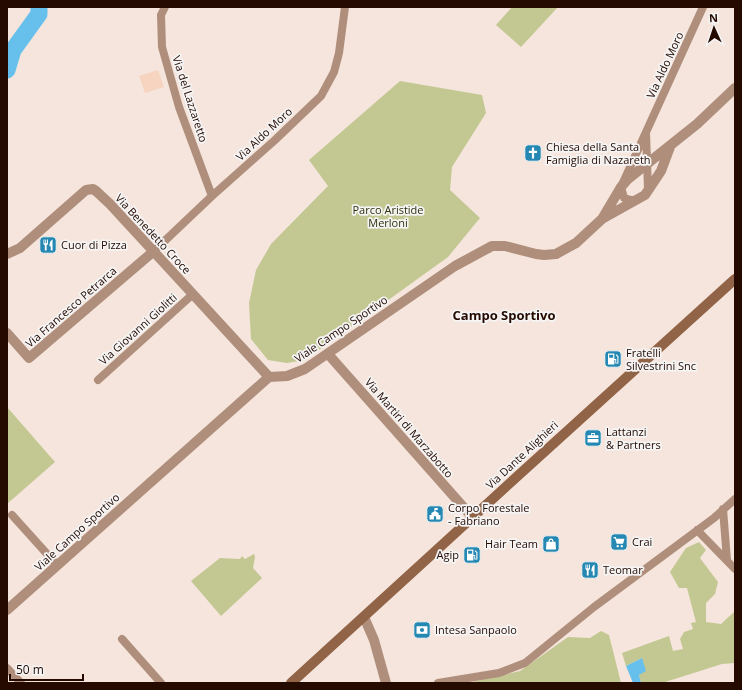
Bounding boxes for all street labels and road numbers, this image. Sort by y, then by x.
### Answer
street label: Via Aldo Moro [643,29,687,101]
street label: Via del Lazzaretto [169,54,212,144]
street label: Via Aldo Moro [232,103,295,164]
street label: Via Benedetto Croce [112,190,194,277]
street label: Via Francesco Petrarca [22,263,119,350]
street label: Via Giovanni Giolitti [95,290,180,368]
street label: Viale Campo Sportivo [291,292,391,365]
street label: Via Martiri di Marzabotto [362,375,457,481]
street label: Via Dante Alighieri [482,417,561,492]
street label: Viale Campo Sportivo [31,489,123,574]

